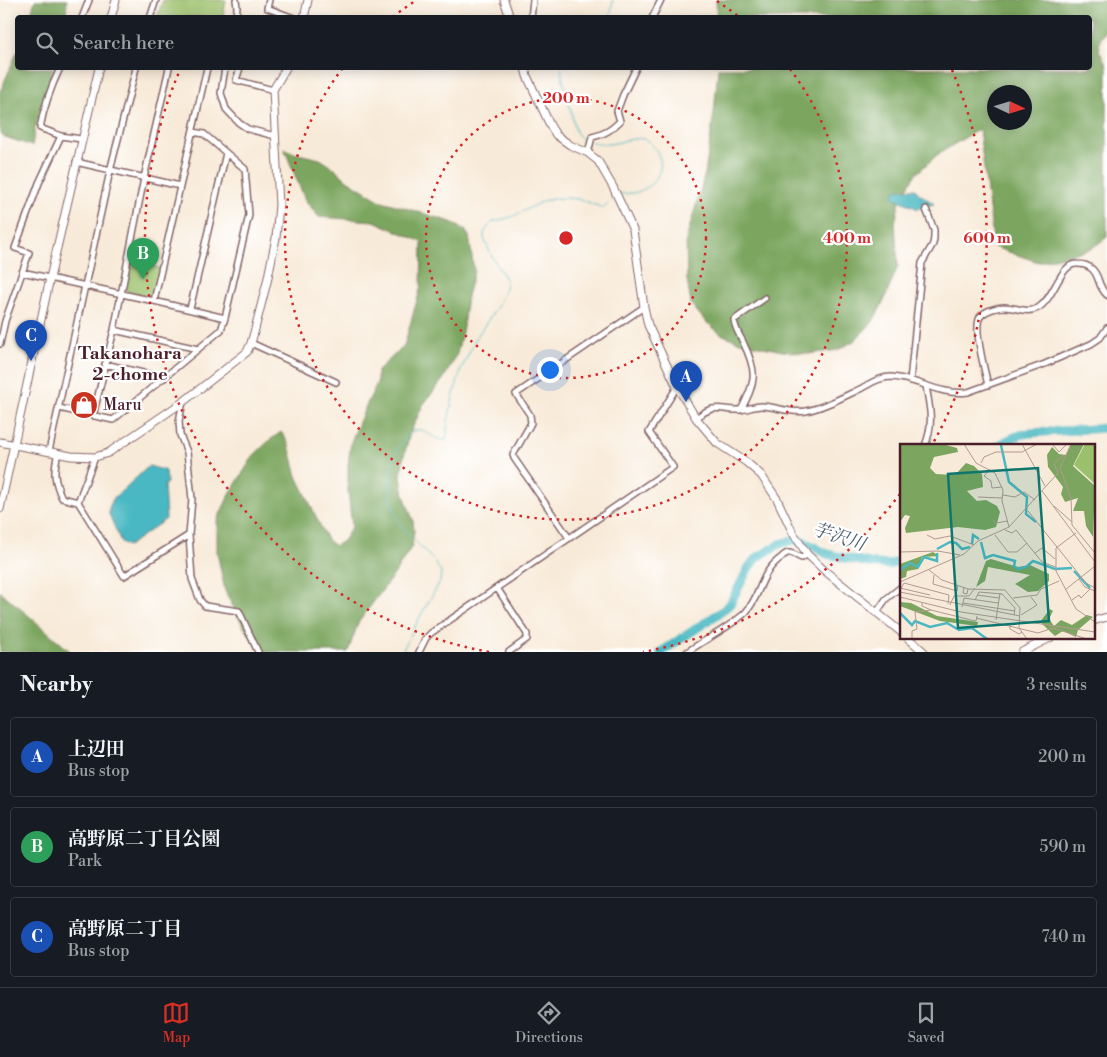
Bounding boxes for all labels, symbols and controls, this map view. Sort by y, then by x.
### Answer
search box [15,15,1092,70]
icon: search [33,29,61,57]
text: Search here [73,31,174,55]
north arrow [987,85,1032,130]
text: 200 m [542,89,590,108]
centre of rings [557,229,575,247]
text: 400 m [823,229,871,248]
text: 600 m [963,229,1011,248]
pin: B [127,238,159,279]
pin: C [15,320,47,361]
district label: Takanohara 2-chome [78,342,182,386]
your location [537,357,563,383]
pin: A [670,361,702,402]
shop icon: Maru [69,390,99,420]
place label: Maru [103,395,142,415]
inset map [900,444,1094,640]
water label: 芋沢川 [810,518,870,557]
text: Nearby [20,672,93,698]
text: 3 results [1026,675,1087,695]
text: 上辺田 [68,737,125,761]
text: A [31,747,43,767]
text: 200 m [1038,747,1086,767]
text: Bus stop [68,761,130,781]
text: 高野原二丁目公園 [68,827,220,851]
text: B [31,837,43,857]
text: 590 m [1040,837,1086,857]
text: Park [68,851,101,871]
text: 高野原二丁目 [68,917,182,941]
text: C [31,927,43,947]
text: 740 m [1041,927,1086,947]
text: Bus stop [68,941,130,961]
tab: Map [162,999,190,1047]
tab: Directions [515,999,583,1047]
tab: Saved [908,999,945,1047]

